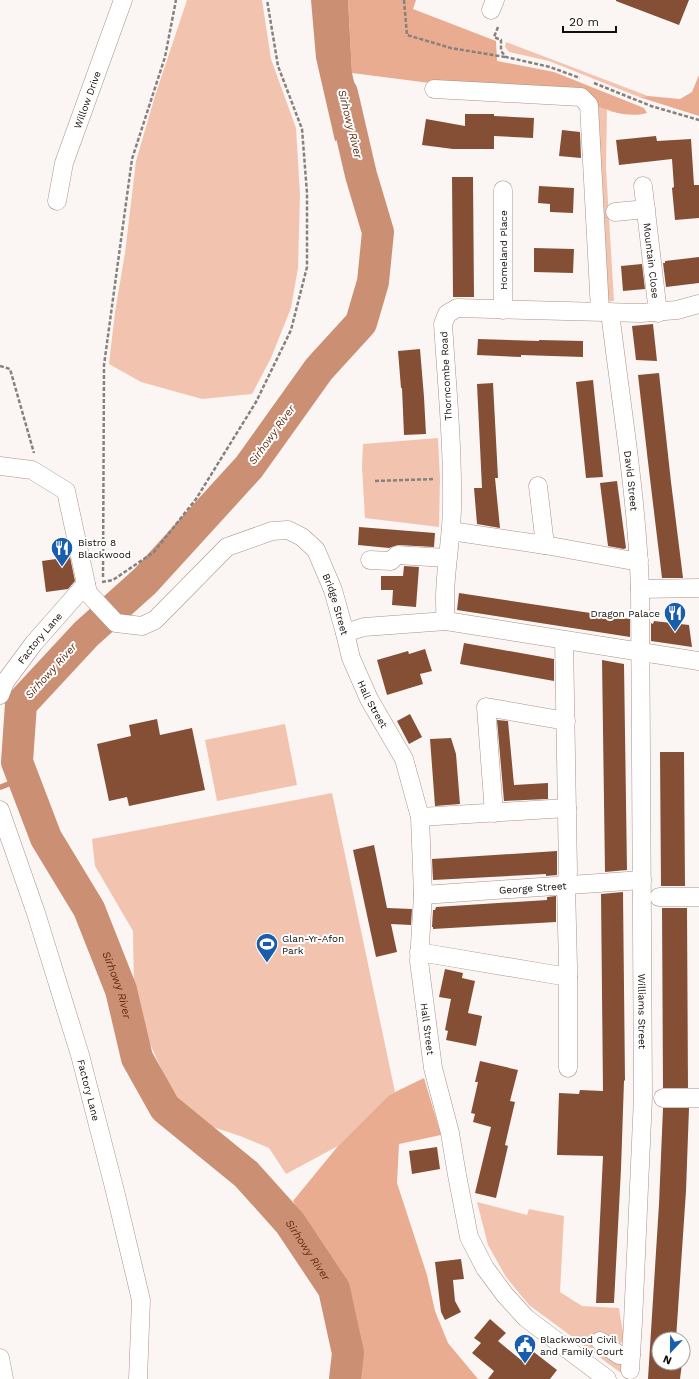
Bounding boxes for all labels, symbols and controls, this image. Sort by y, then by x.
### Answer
scale bar [563,8,616,34]
text: 20 m [569,15,599,29]
street label: Willow Drive [71,69,103,130]
water label: Sirhowy River [335,88,365,160]
street label: Homeland Place [498,210,509,290]
street label: Mountain Close [642,222,662,299]
street label: Thorncombe Road [438,331,454,421]
water label: Sirhowy River [246,402,298,467]
street label: David Street [623,450,640,512]
restaurant icon: Bistro 8 Blackwood [49,535,75,568]
place label: Bistro 8 Blackwood [78,537,131,560]
street label: Bridge Street [321,572,351,637]
restaurant icon: Dragon Palace [662,600,688,633]
place label: Dragon Palace [590,608,660,619]
street label: Factory Lane [15,610,64,666]
water label: Sirhowy River [23,640,80,702]
street label: Hall Street [356,679,390,730]
street label: George Street [499,880,568,895]
sports icon: Glan-Yr-Afon Park [254,931,280,964]
place label: Glan-Yr-Afon Park [282,933,344,956]
water label: Sirhowy River [100,949,134,1021]
street label: Williams Street [637,974,648,1050]
street label: Hall Street [419,1002,437,1056]
street label: Factory Lane [76,1058,102,1122]
water label: Sirhowy River [283,1217,333,1284]
north arrow [651,1331,691,1371]
public building icon: Blackwood Civil and Family Court [512,1332,538,1365]
place label: Blackwood Civil and Family Court [540,1334,624,1357]
text: N [661,1352,674,1367]

